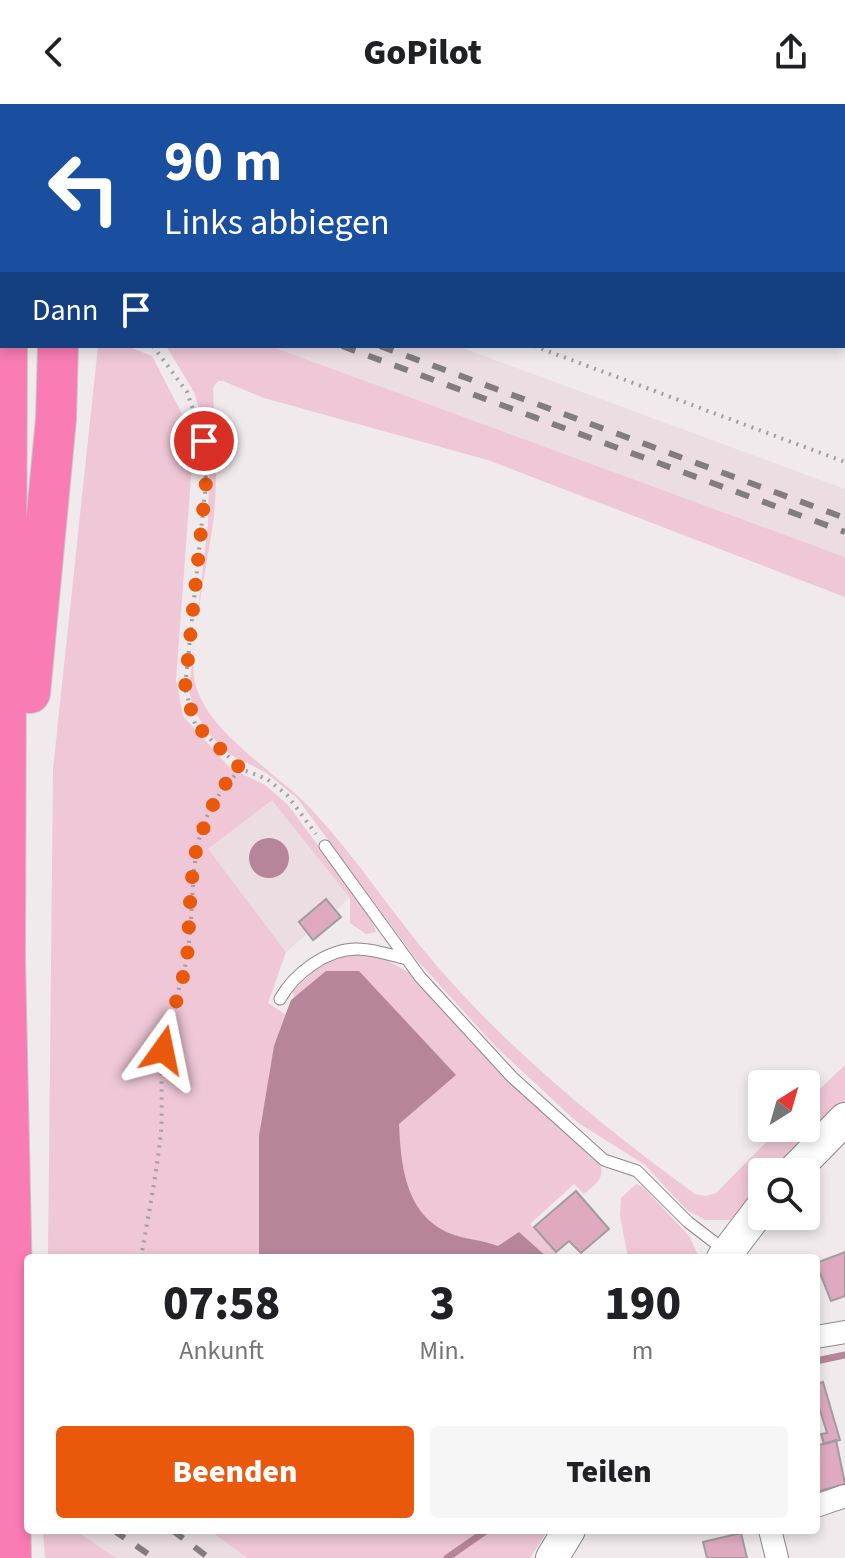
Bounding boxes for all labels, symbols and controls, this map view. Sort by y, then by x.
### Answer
text: GoPilot [363,27,482,78]
icon: back [32,30,76,74]
icon: share [769,30,813,74]
text: 90 m [164,123,282,202]
icon: left [32,136,136,240]
text: Links abbiegen [164,197,390,248]
icon: arrive [114,288,158,332]
text: Dann [32,289,98,332]
pin [170,407,238,475]
icon: arrive [182,419,226,463]
position arrow [121,1008,205,1092]
north arrow [748,1070,820,1142]
map controls [748,1070,820,1230]
button: search [748,1158,820,1230]
text: 07:58 [163,1270,280,1338]
text: 3 [429,1270,455,1338]
text: 190 [604,1270,681,1338]
text: Ankunft [179,1332,264,1369]
text: Min. [419,1332,465,1369]
text: m [632,1332,653,1369]
button: Beenden [56,1426,414,1518]
button: Teilen [430,1426,788,1518]

